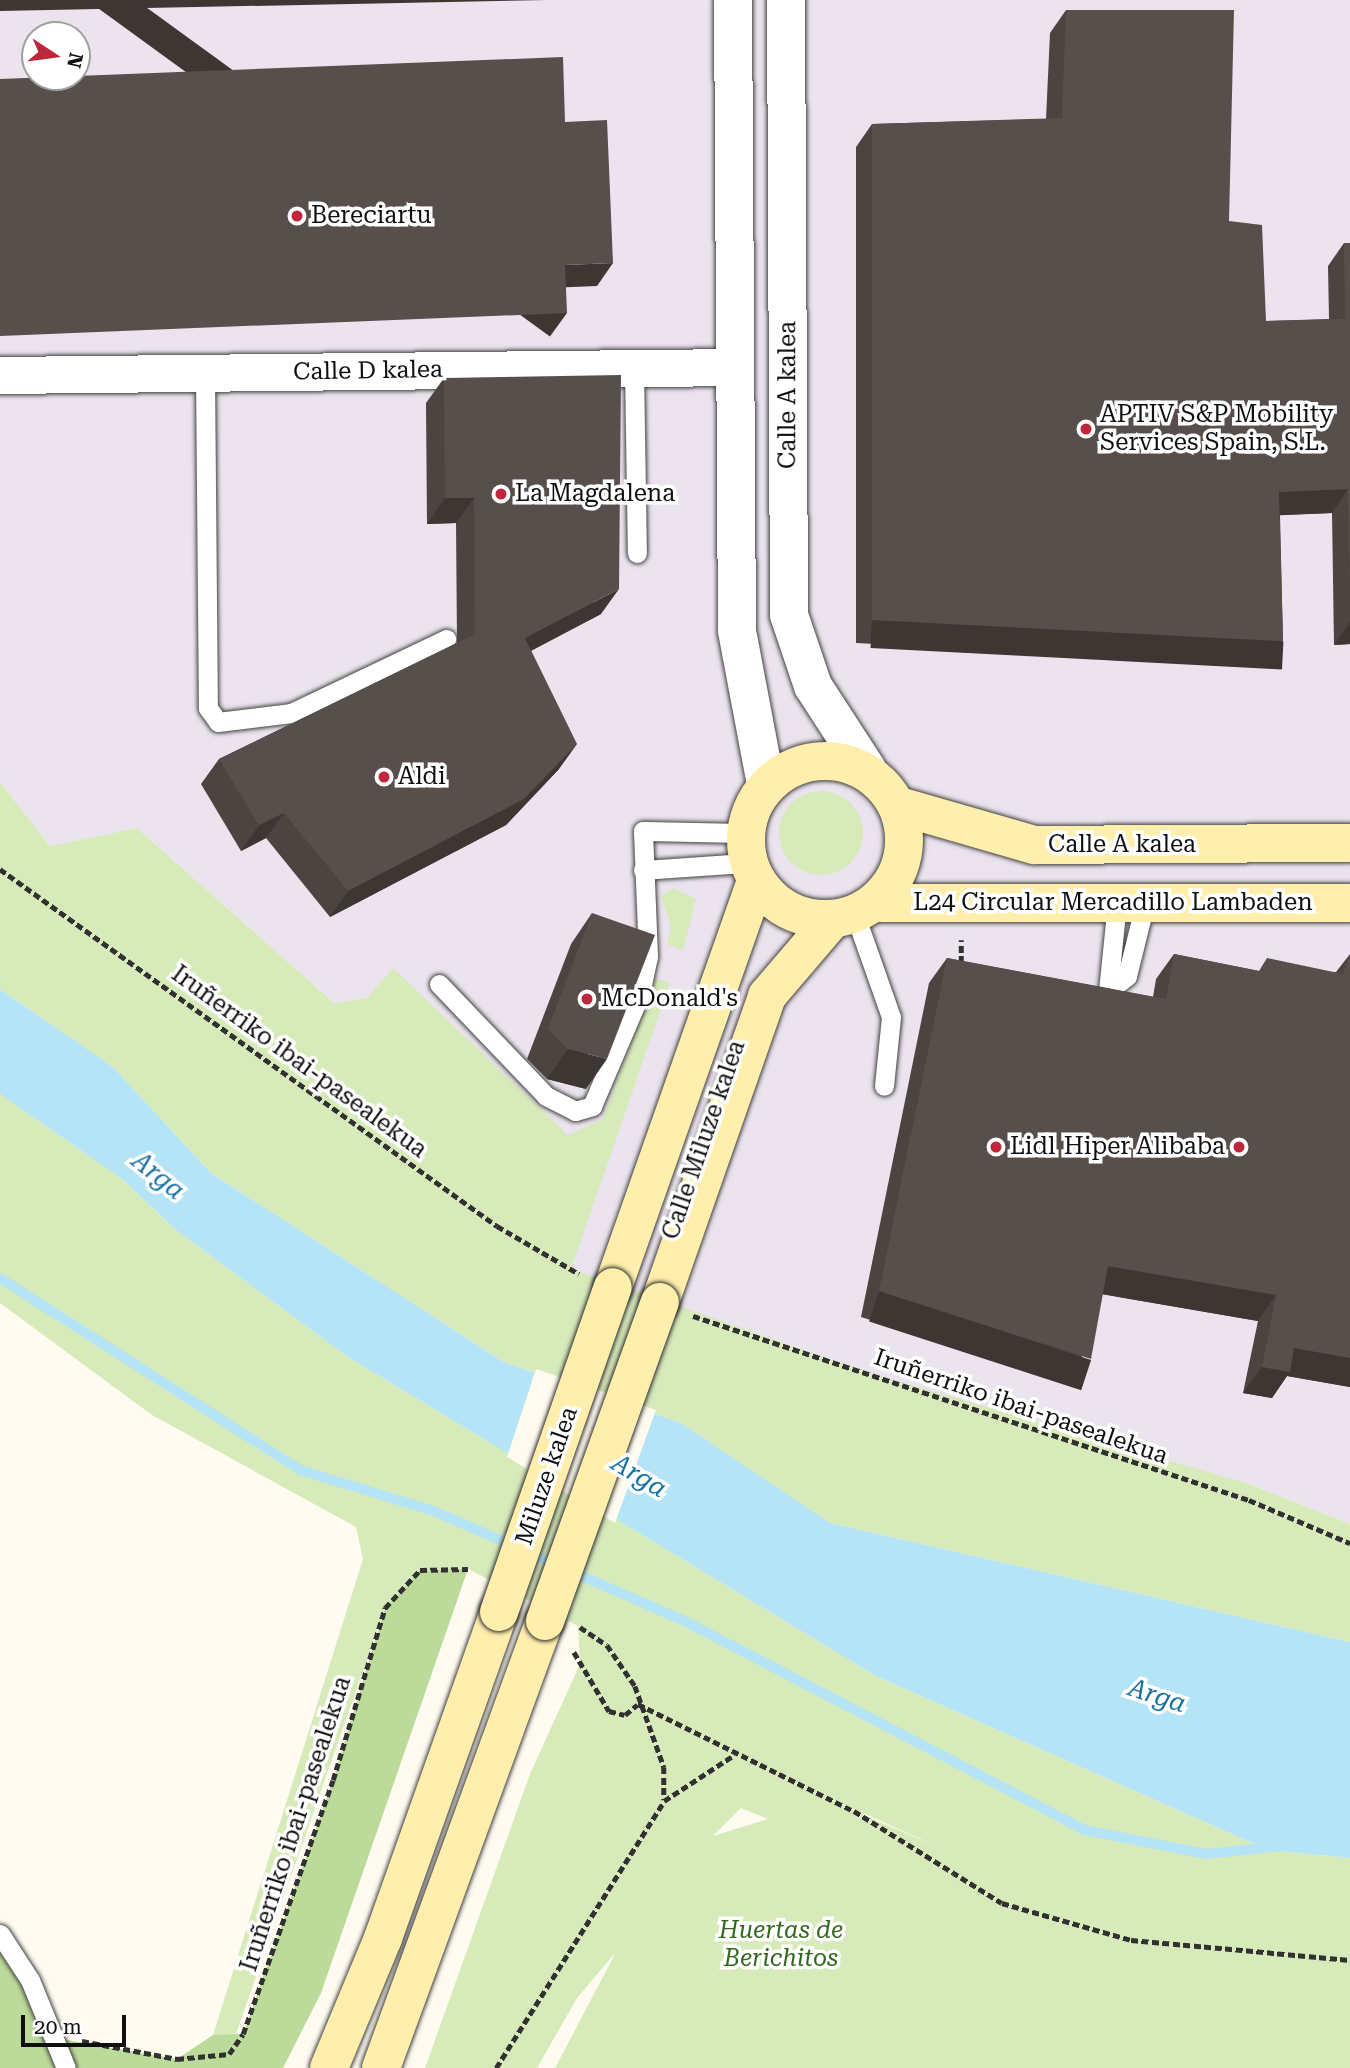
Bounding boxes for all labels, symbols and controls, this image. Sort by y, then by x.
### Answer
north arrow [21,21,91,91]
text: N [62,51,88,70]
place label: Bereciartu [311,202,432,230]
marker: Bereciartu [289,208,305,224]
street label: Calle A kalea [774,321,802,469]
street label: Calle D kalea [293,355,443,387]
place label: APTIV S&P Mobility Services Spain, S.L. [1100,401,1333,457]
marker: APTIV S&P Mobility Services Spain, S.L. [1078,421,1094,437]
place label: La Magdalena [515,480,675,508]
marker: La Magdalena [493,486,509,502]
place label: Aldi [398,763,446,791]
marker: Aldi [376,769,392,785]
street label: Calle A kalea [1048,831,1196,859]
street label: L24 Circular Mercadillo Lambaden [913,889,1313,917]
street label: Iruñerriko ibai-pasealekua [166,960,432,1164]
place label: McDonald's [601,985,738,1013]
marker: McDonald's [579,991,595,1007]
street label: Calle Miluze kalea [656,1037,752,1243]
place label: Lidl [1010,1133,1055,1161]
place label: Hiper Alibaba [1064,1133,1225,1161]
marker: Lidl [988,1139,1004,1155]
marker: Hiper Alibaba [1231,1139,1247,1155]
water label: Arga [125,1145,191,1207]
street label: Iruñerriko ibai-pasealekua [870,1343,1172,1471]
street label: Miluze kalea [510,1403,584,1549]
water label: Arga [606,1448,672,1504]
water label: Arga [1124,1672,1190,1720]
street label: Iruñerriko ibai-pasealekua [235,1673,357,1975]
park label: Huertas de Berichitos [719,1917,843,1973]
scale bar [24,2002,130,2046]
text: 20 m [34,2015,82,2039]

